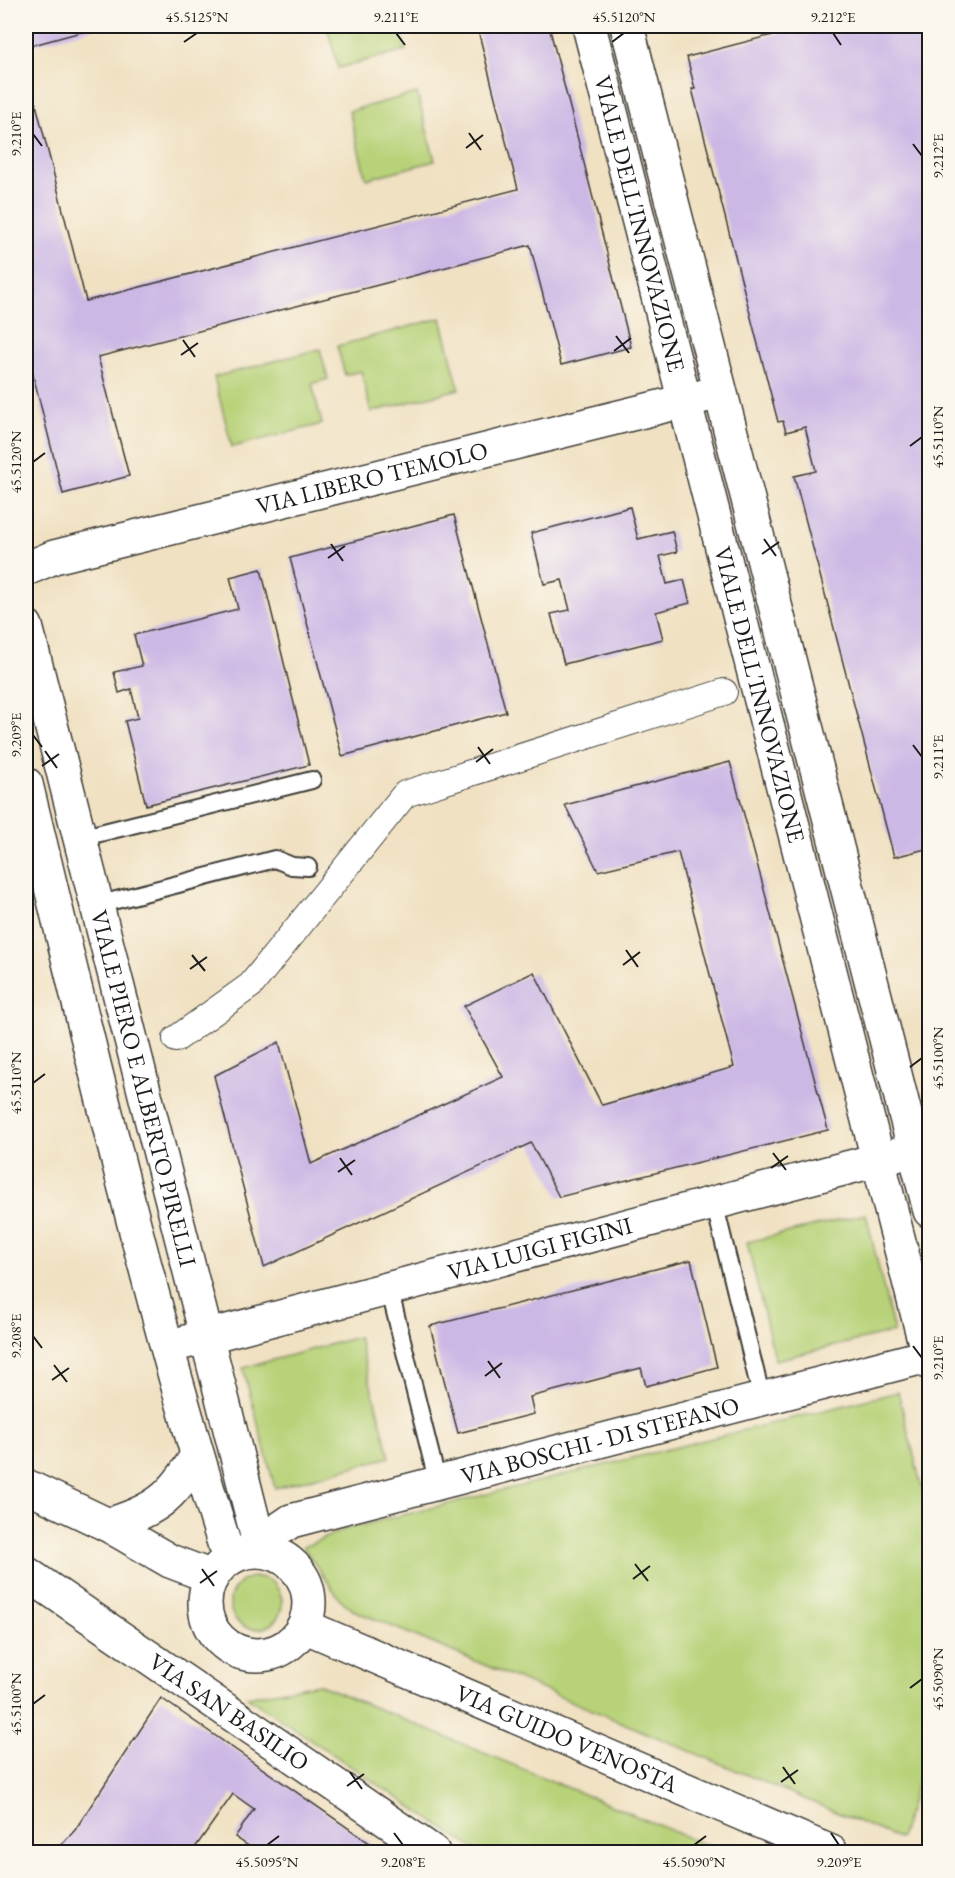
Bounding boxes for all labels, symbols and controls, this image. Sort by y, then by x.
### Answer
text: 45.5125°N [166,7,229,26]
text: 9.211°E [373,7,419,26]
text: 45.5120°N [593,7,656,26]
text: 9.212°E [810,7,856,26]
street label: VIALE DELL'INNOVAZIONE [587,72,693,375]
text: 9.210°E [6,111,25,157]
text: 9.212°E [928,133,947,179]
text: 45.5110°N [928,405,947,468]
text: 45.5120°N [6,430,25,493]
street label: VIA LIBERO TEMOLO [253,434,491,521]
street label: VIALE DELL'INNOVAZIONE [707,543,813,846]
text: 9.209°E [6,712,25,758]
text: 9.211°E [928,734,947,780]
street label: VIALE PIERO E ALBERTO PIRELLI [84,907,204,1270]
text: 45.5100°N [928,1026,947,1089]
text: 45.5110°N [6,1051,25,1114]
street label: VIA LUIGI FIGINI [444,1209,635,1287]
text: 9.208°E [6,1313,25,1359]
text: 9.210°E [928,1335,947,1381]
street label: VIA BOSCHI - DI STEFANO [457,1389,743,1491]
street label: VIA SAN BASILIO [143,1646,315,1778]
text: 45.5090°N [928,1647,947,1710]
text: 45.5100°N [6,1672,25,1735]
street label: VIA GUIDO VENOSTA [451,1677,683,1800]
text: 45.5095°N [236,1852,299,1871]
text: 9.208°E [380,1852,426,1871]
text: 45.5090°N [663,1852,726,1871]
text: 9.209°E [816,1852,862,1871]

